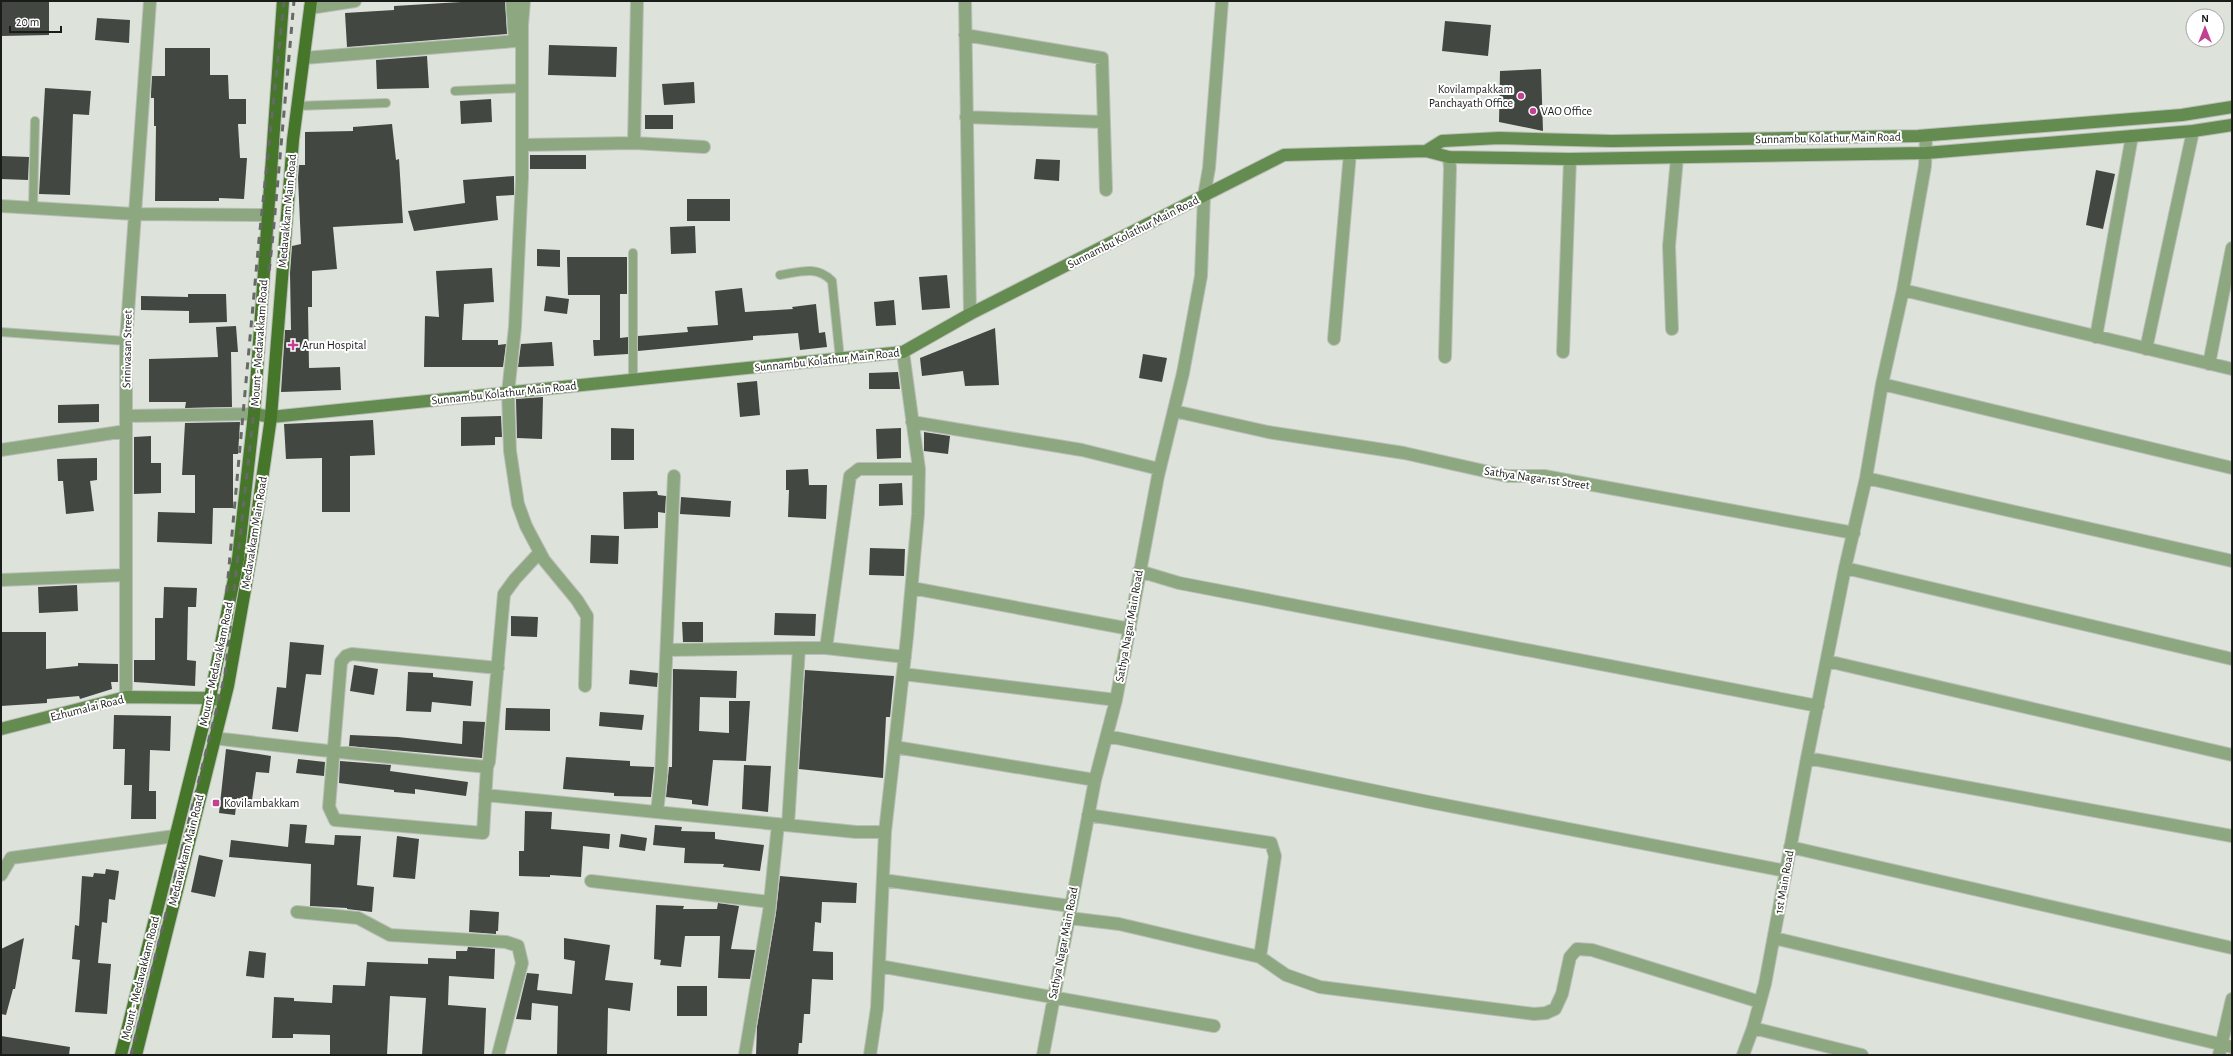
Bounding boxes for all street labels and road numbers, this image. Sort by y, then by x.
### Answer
street label: Sunnambu Kolathur Main Road [1755,131,1901,145]
street label: Medavakkam Main Road [276,154,298,268]
street label: Sunnambu Kolathur Main Road [1065,194,1201,270]
street label: Mount - Medavakkam Road [249,279,269,407]
street label: Srinivasan Street [120,310,134,388]
street label: Sunnambu Kolathur Main Road [754,346,900,374]
street label: Sunnambu Kolathur Main Road [431,379,577,407]
street label: Sathya Nagar 1st Street [1483,465,1591,492]
street label: Medavakkam Main Road [239,476,269,590]
street label: Sathya Nagar Main Road [1113,569,1146,683]
street label: Mount - Medavakkam Road [197,601,235,727]
street label: Ezhumalai Road [49,693,125,723]
street label: Medavakkam Main Road [166,793,206,907]
street label: 1st Main Road [1773,849,1795,915]
street label: Sathya Nagar Main Road [1046,886,1081,1000]
street label: Mount - Medavakkam Road [119,915,161,1041]

